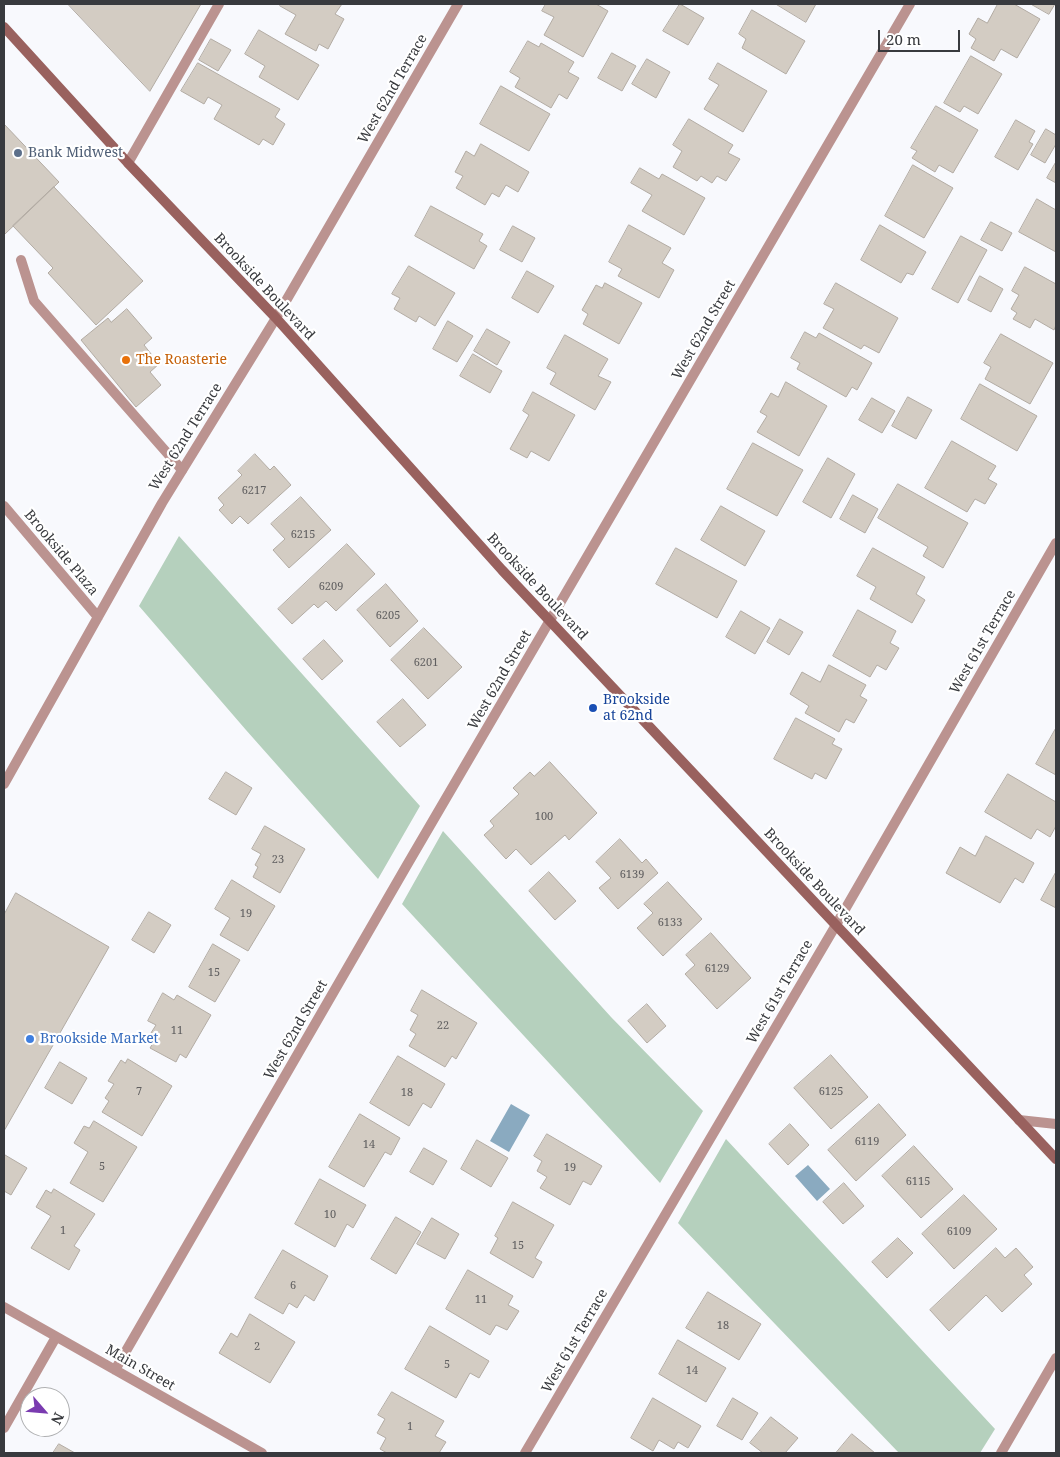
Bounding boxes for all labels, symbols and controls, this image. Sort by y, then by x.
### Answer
scale bar [880,20,962,52]
text: 20 m [886,29,921,49]
street label: West 62nd Terrace [355,31,431,147]
place label: Bank Midwest [28,145,123,161]
marker: Bank Midwest [12,147,24,159]
street label: Brookside Boulevard [210,230,318,344]
street label: West 62nd Street [669,277,739,383]
place label: The Roasterie [136,352,227,368]
marker: The Roasterie [120,354,132,366]
street label: West 62nd Terrace [146,380,226,494]
house number: 6217 [242,484,266,498]
street label: Brookside Plaza [20,507,102,599]
house number: 6215 [291,528,315,542]
street label: Brookside Boulevard [483,530,591,644]
house number: 6209 [319,580,343,594]
street label: West 61st Terrace [946,587,1020,697]
house number: 6205 [376,609,400,623]
street label: West 62nd Street [465,627,535,733]
house number: 6201 [414,656,438,670]
place label: Brookside at 62nd [603,692,670,724]
marker: Brookside at 62nd [587,702,599,714]
house number: 100 [535,810,553,824]
street label: Brookside Boulevard [760,825,868,939]
house number: 23 [272,853,284,867]
house number: 6139 [620,868,644,882]
house number: 19 [240,907,252,921]
house number: 6133 [658,916,682,930]
street label: West 61st Terrace [743,937,817,1047]
house number: 6129 [705,962,729,976]
house number: 15 [208,966,220,980]
street label: West 62nd Street [261,977,331,1083]
house number: 22 [437,1019,449,1033]
house number: 11 [171,1024,183,1038]
place label: Brookside Market [40,1031,159,1047]
marker: Brookside Market [24,1033,36,1045]
house number: 7 [136,1085,142,1099]
house number: 6125 [819,1085,843,1099]
house number: 18 [401,1086,413,1100]
house number: 6119 [855,1135,879,1149]
house number: 14 [363,1138,375,1152]
house number: 5 [99,1160,105,1174]
house number: 19 [564,1161,576,1175]
house number: 6115 [906,1175,930,1189]
house number: 10 [324,1208,336,1222]
house number: 1 [60,1224,66,1238]
house number: 6109 [947,1225,971,1239]
house number: 15 [512,1239,524,1253]
house number: 6 [290,1279,296,1293]
street label: West 61st Terrace [538,1286,612,1396]
house number: 11 [475,1293,487,1307]
house number: 18 [717,1319,729,1333]
house number: 2 [254,1340,260,1354]
street label: Main Street [102,1341,178,1395]
house number: 5 [444,1358,450,1372]
house number: 14 [686,1364,698,1378]
north arrow [20,1387,70,1437]
text: N [47,1409,69,1428]
house number: 1 [407,1420,413,1434]

